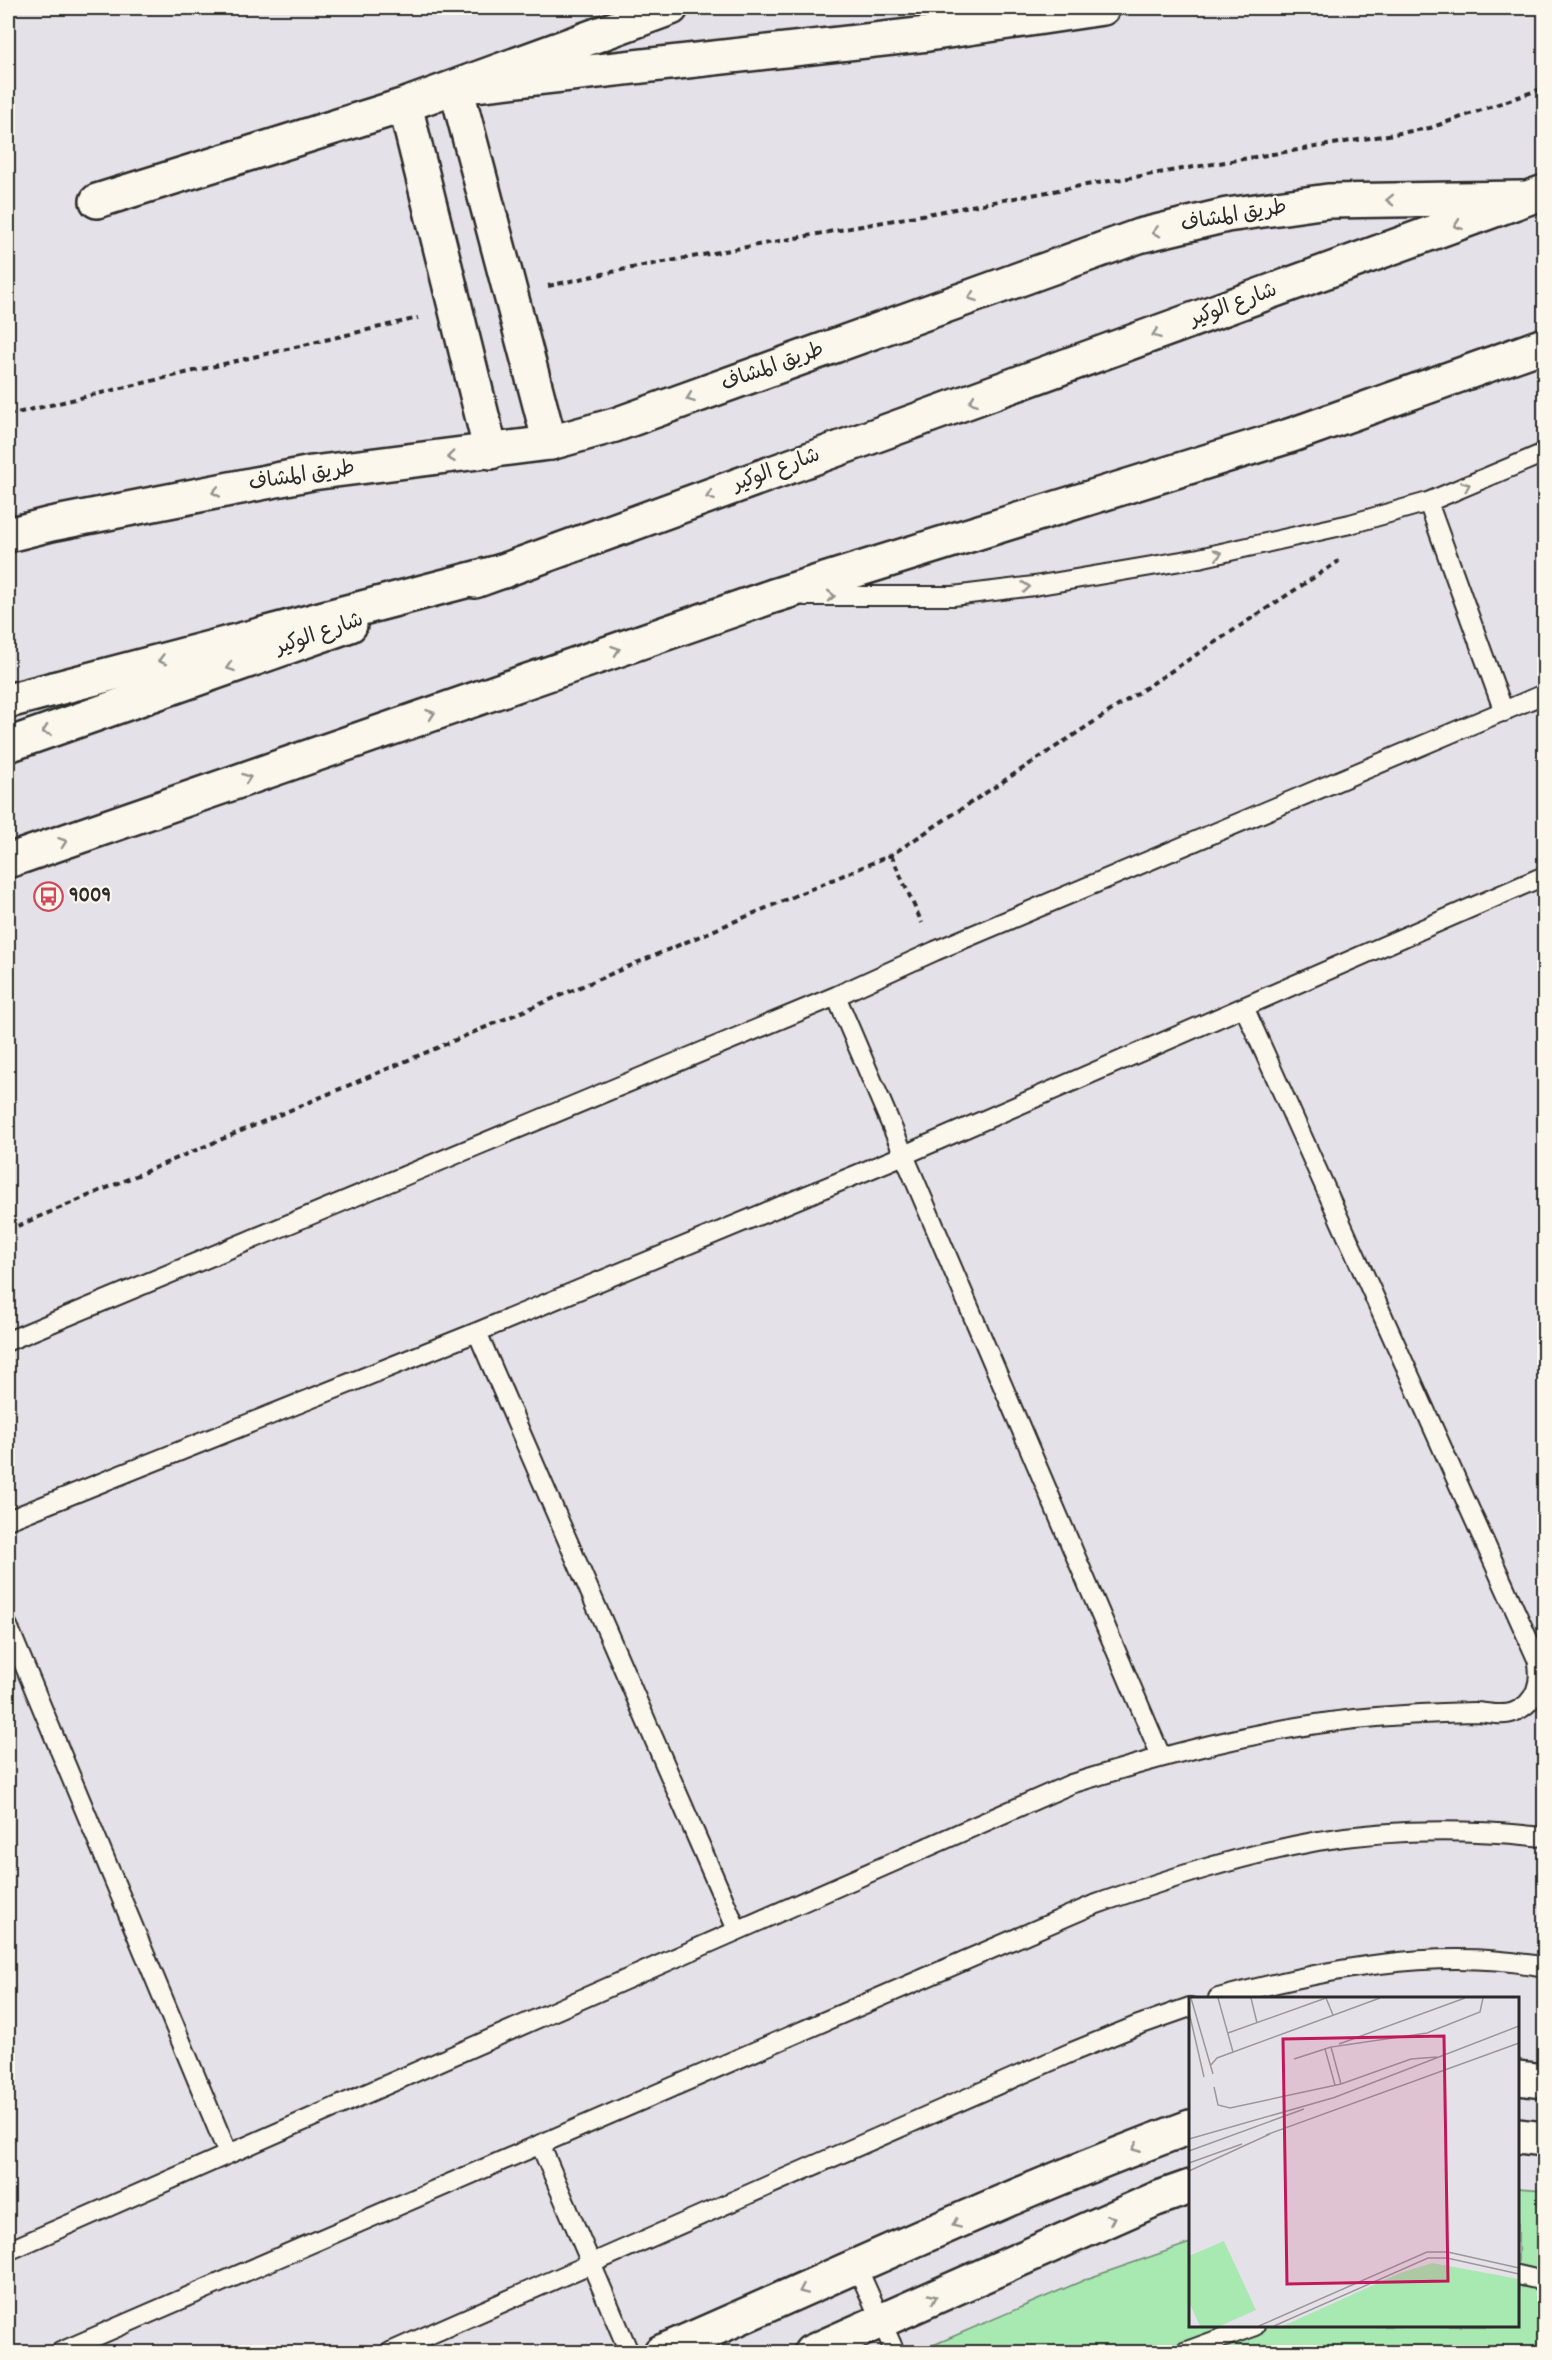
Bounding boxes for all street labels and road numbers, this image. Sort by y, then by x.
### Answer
street label: طريق المشاف [1179,193,1289,241]
street label: شارع الوكير [1184,276,1282,336]
street label: طريق المشاف [718,336,828,400]
street label: شارع الوكير [727,441,825,501]
street label: طريق المشاف [247,454,357,500]
street label: شارع الوكير [270,606,368,665]

